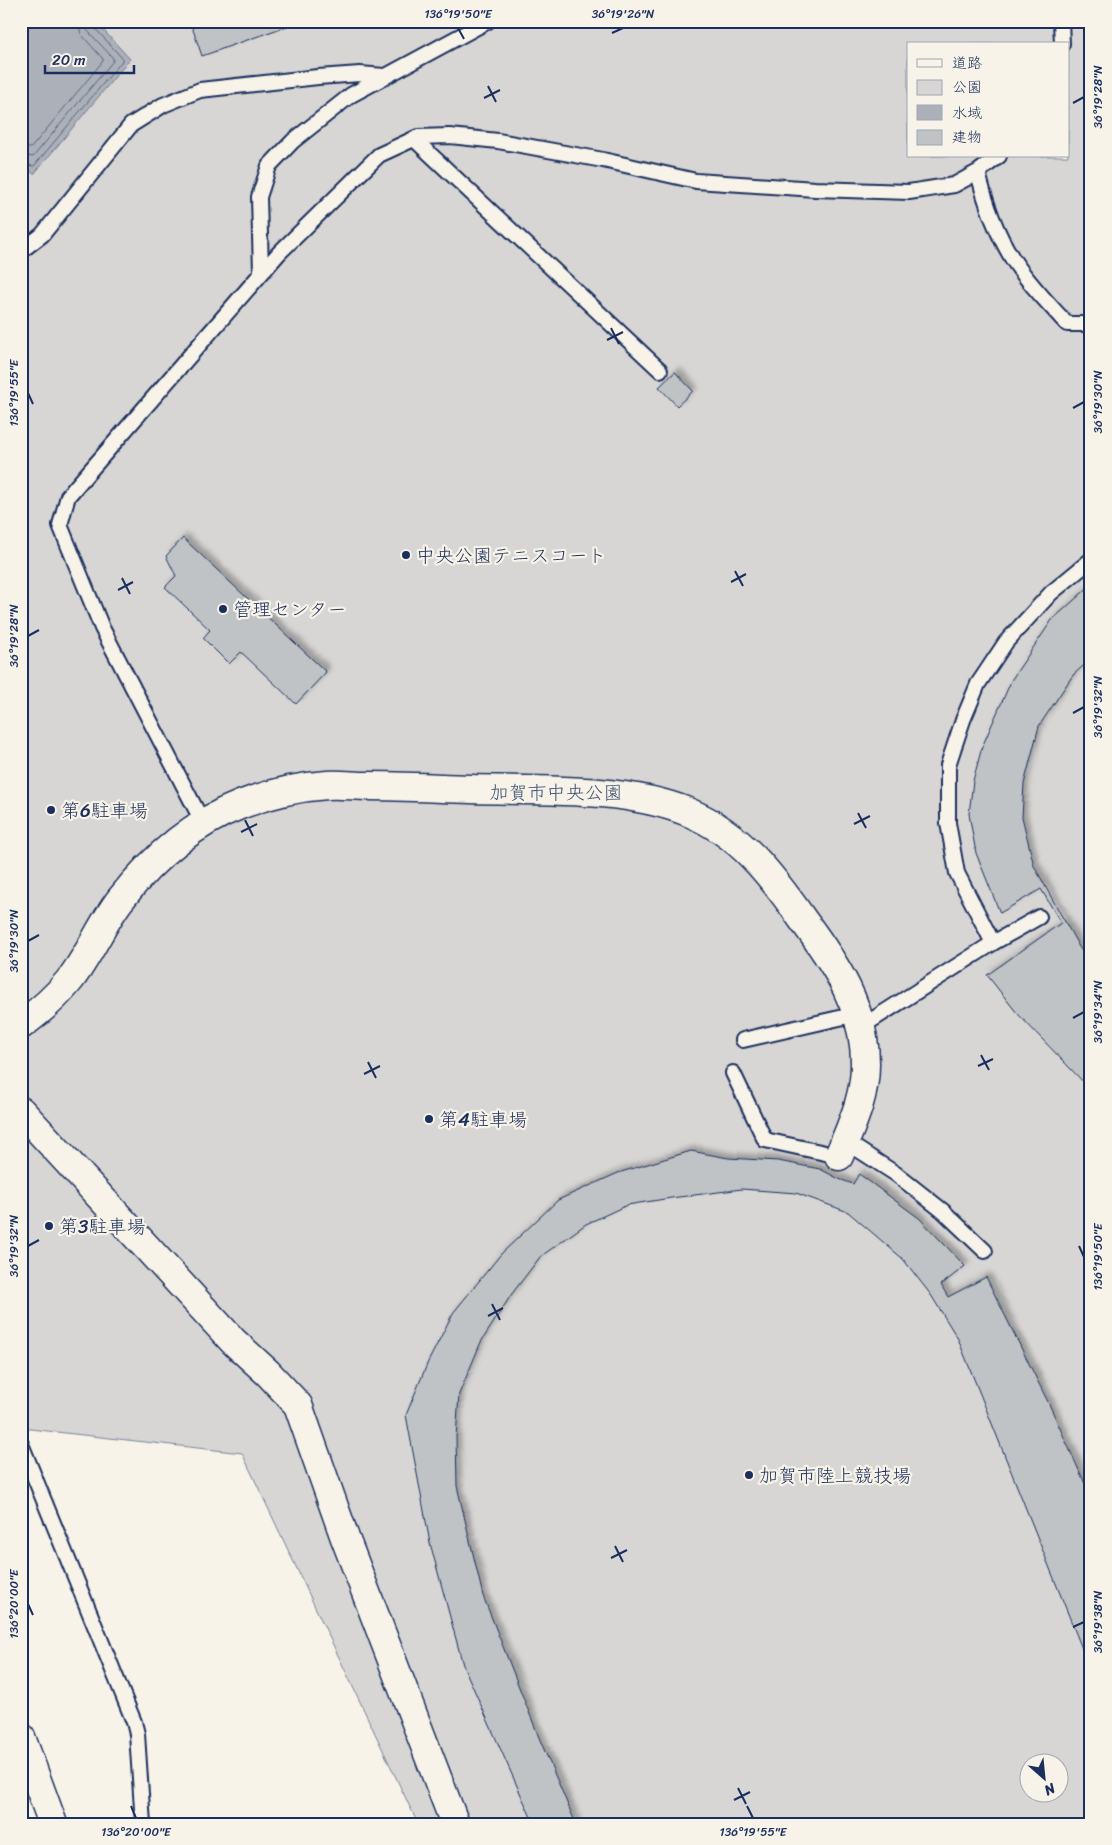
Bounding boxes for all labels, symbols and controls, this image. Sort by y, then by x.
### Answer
text: 136°19'50"E [424,3,493,25]
text: 36°19'26"N [592,3,655,25]
scale bar [45,42,134,74]
legend [907,42,1070,158]
text: 20 m [52,47,86,73]
text: 道路 [952,50,982,76]
text: 36°19'28"N [1087,65,1109,128]
text: 公園 [952,74,982,100]
text: 水域 [952,100,982,126]
text: 建物 [952,124,982,150]
text: 136°19'55"E [3,358,25,426]
text: 36°19'30"N [1087,370,1109,434]
place label: 中央公園テニスコート [416,539,606,572]
marker: 中央公園テニスコート [400,549,412,561]
place label: 管理センター [233,593,346,626]
marker: 管理センター [217,603,229,615]
text: 36°19'28"N [3,604,25,667]
text: 36°19'32"N [1087,675,1109,738]
park label: 加賀市中央公園 [489,776,623,809]
place label: 第6駐車場 [61,794,148,827]
marker: 第6駐車場 [45,804,57,816]
text: 36°19'30"N [3,909,25,973]
text: 36°19'34"N [1087,980,1109,1043]
place label: 第4駐車場 [439,1103,527,1136]
marker: 第4駐車場 [423,1113,435,1125]
place label: 第3駐車場 [59,1210,145,1243]
text: 36°19'32"N [3,1214,25,1277]
marker: 第3駐車場 [43,1220,55,1232]
text: 136°19'50"E [1087,1222,1109,1291]
place label: 加賀市陸上競技場 [759,1459,911,1492]
marker: 加賀市陸上競技場 [743,1469,755,1481]
text: 136°20'00"E [3,1568,25,1639]
text: 36°19'38"N [1087,1590,1109,1653]
north arrow [1020,1752,1070,1802]
text: N [1039,1775,1061,1803]
text: 136°20'00"E [101,1821,172,1843]
text: 136°19'55"E [720,1821,788,1843]

